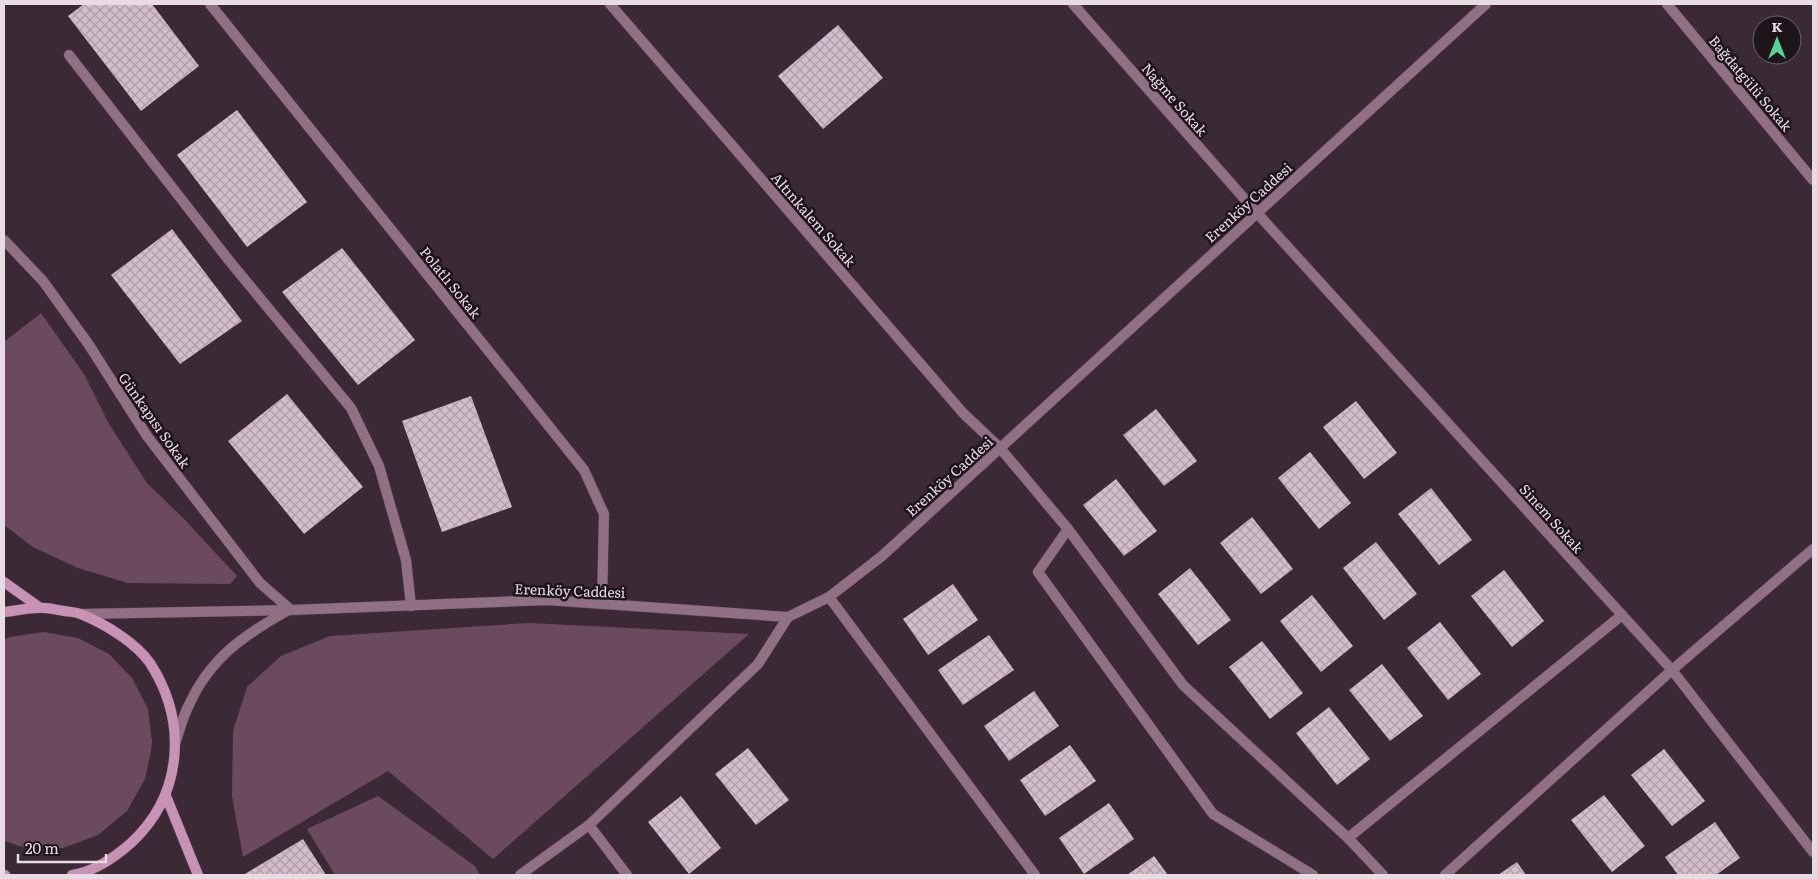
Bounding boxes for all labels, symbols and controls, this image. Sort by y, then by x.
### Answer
north arrow [1752,15,1802,65]
text: K [1772,16,1783,36]
street label: Bağdatgülü Sokak [1705,31,1797,136]
street label: Nağme Sokak [1138,58,1213,140]
street label: Erenköy Caddesi [1200,157,1296,247]
street label: Altınkalem Sokak [767,167,861,271]
street label: Polatlı Sokak [416,242,486,322]
street label: Günkapısı Sokak [115,368,196,472]
street label: Erenköy Caddesi [901,431,997,521]
street label: Sinem Sokak [1516,479,1589,557]
street label: Erenköy Caddesi [514,578,626,602]
scale bar [18,832,105,864]
text: 20 m [25,836,59,859]

